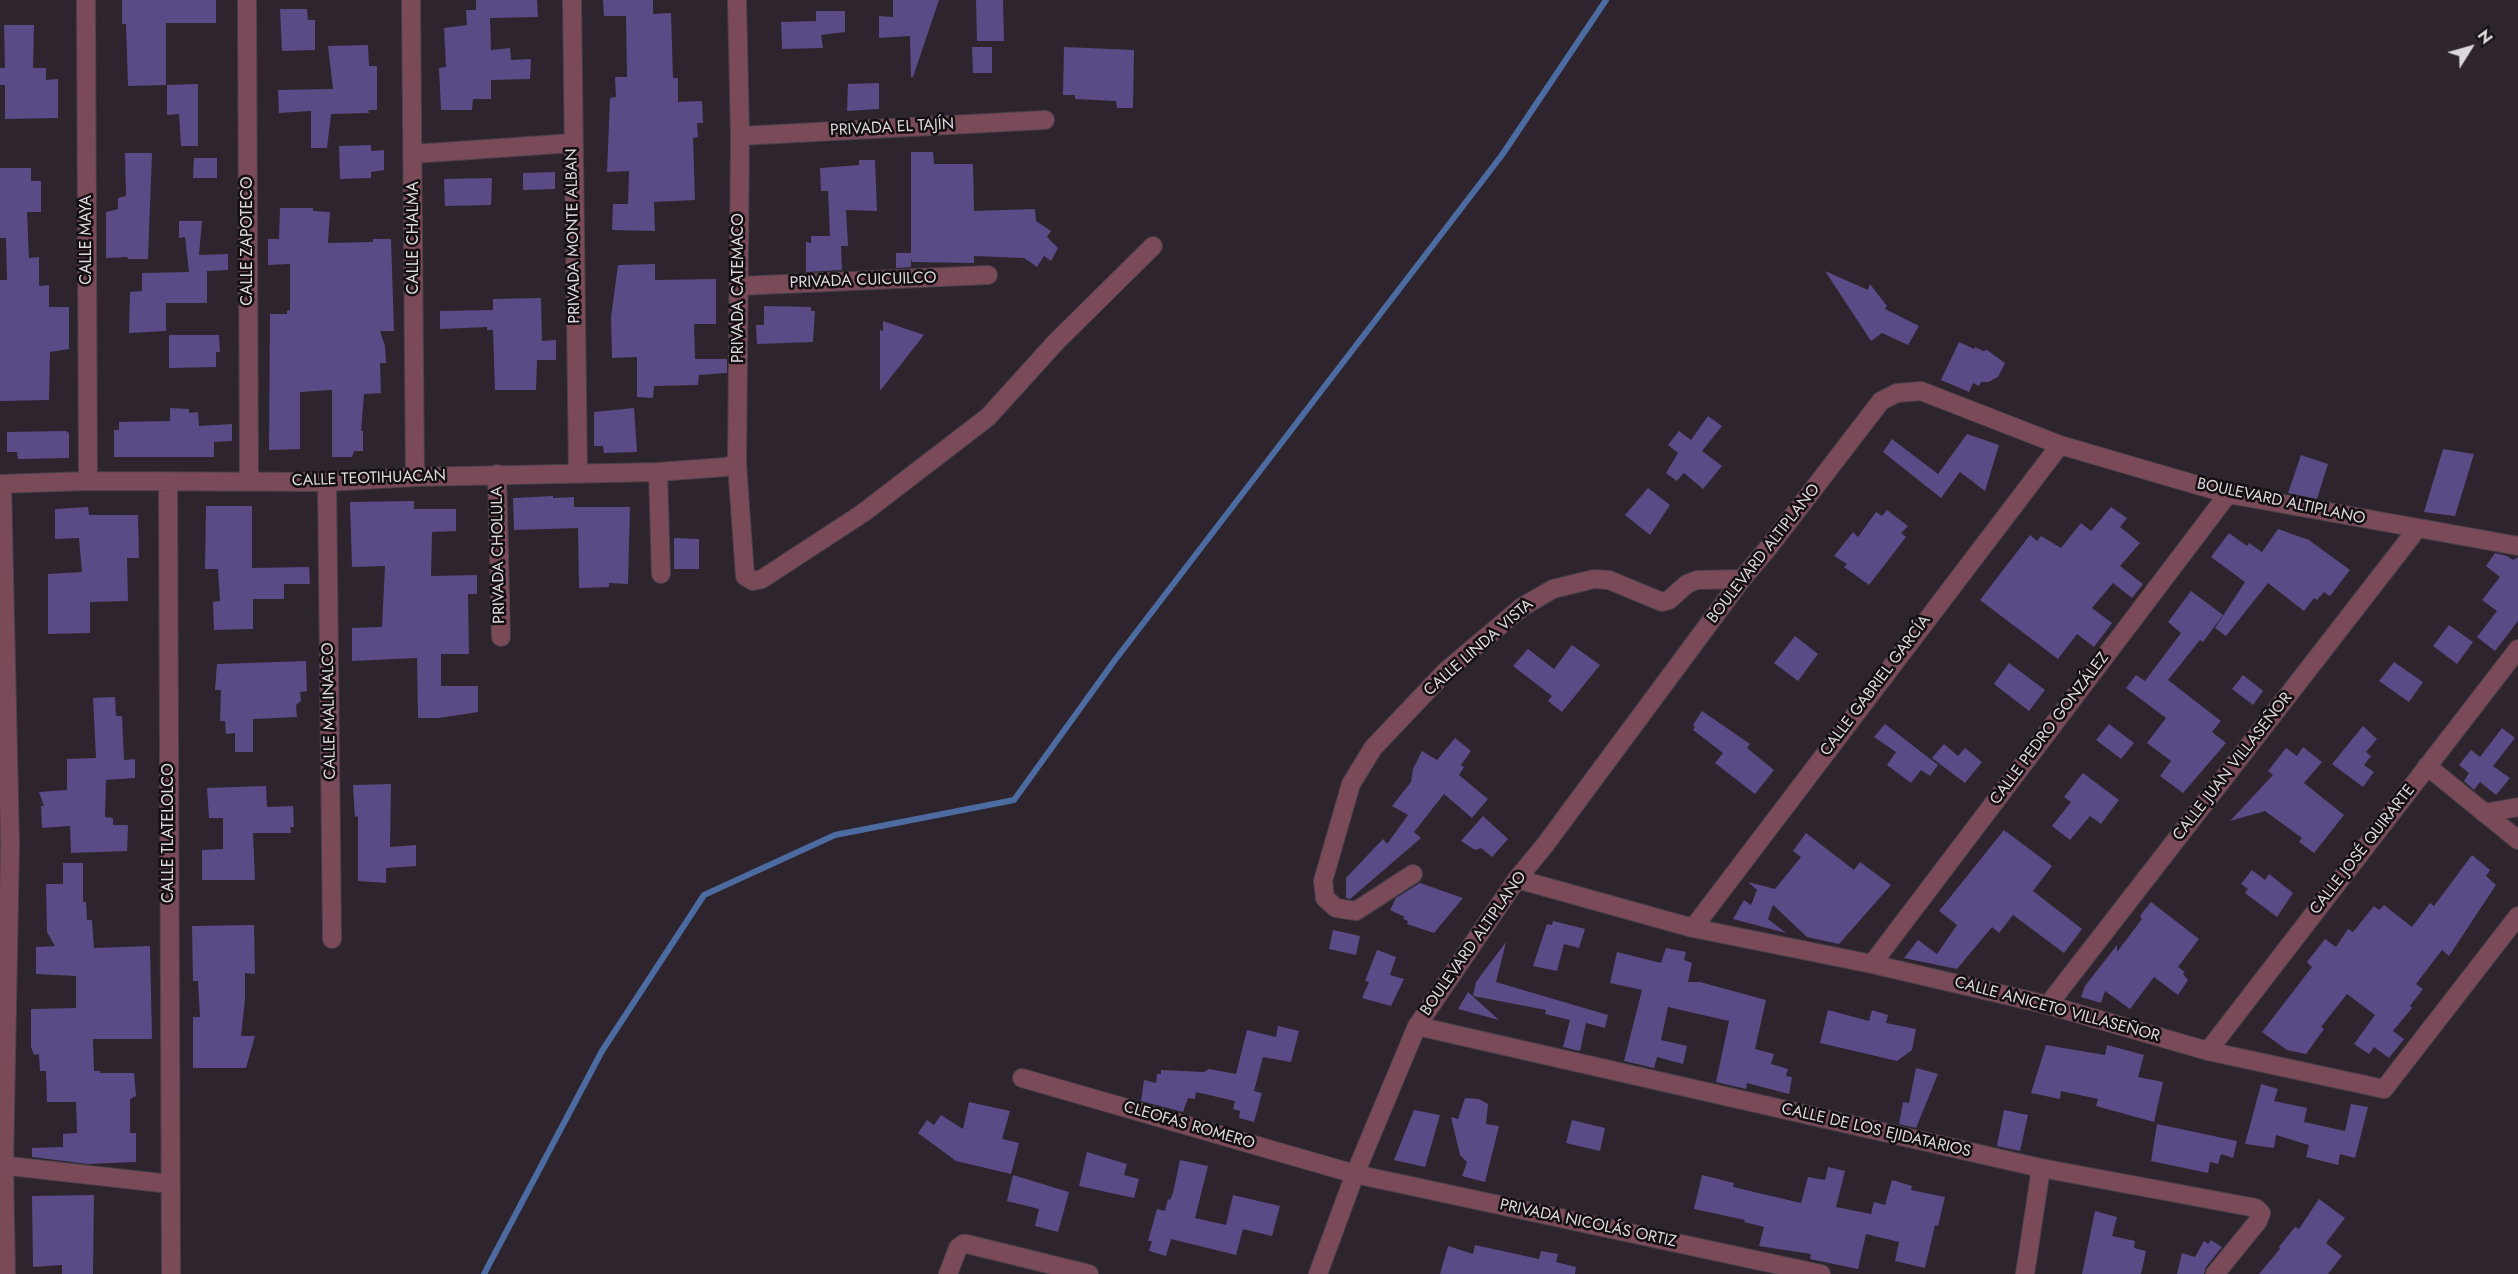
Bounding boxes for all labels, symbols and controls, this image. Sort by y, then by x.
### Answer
north arrow [2440,18,2500,78]
text: N [2472,25,2498,49]
street label: PRIVADA EL TAJÍN [829,115,955,141]
street label: PRIVADA MONTE ALBAN [563,148,585,324]
street label: CALLE ZAPOTECO [238,176,258,306]
street label: CALLE CHALMA [404,182,424,294]
street label: CALLE MAYA [77,195,97,285]
street label: PRIVADA CATEMACO [729,213,749,363]
street label: PRIVADA CUICUILCO [789,269,937,293]
street label: CALLE TEOTIHUACAN [292,467,446,491]
street label: BOULEVARD ALTIPLANO [2195,475,2367,529]
street label: BOULEVARD ALTIPLANO [1704,480,1824,628]
street label: PRIVADA CHOLULA [488,486,510,624]
street label: CALLE LINDA VISTA [1421,595,1537,701]
street label: CALLE GABRIEL GARCÍA [1817,612,1935,760]
street label: CALLE MALINALCO [319,642,341,780]
street label: CALLE PEDRO GONZÁLEZ [1986,649,2114,809]
street label: CALLE JUAN VILLASEÑOR [2169,689,2297,845]
street label: CALLE TLATELOLCO [159,763,179,903]
street label: CALLE JOSÉ QUIRARTE [2306,781,2420,919]
street label: BOULEVARD ALTIPLANO [1417,868,1531,1020]
street label: CALLE ANICETO VILLASEÑOR [1952,973,2162,1047]
street label: CLEOFAS ROMERO [1121,1098,1257,1154]
street label: CALLE DE LOS EJIDATARIOS [1779,1100,1973,1162]
street label: PRIVADA NICOLÁS ORTIZ [1498,1196,1678,1252]

